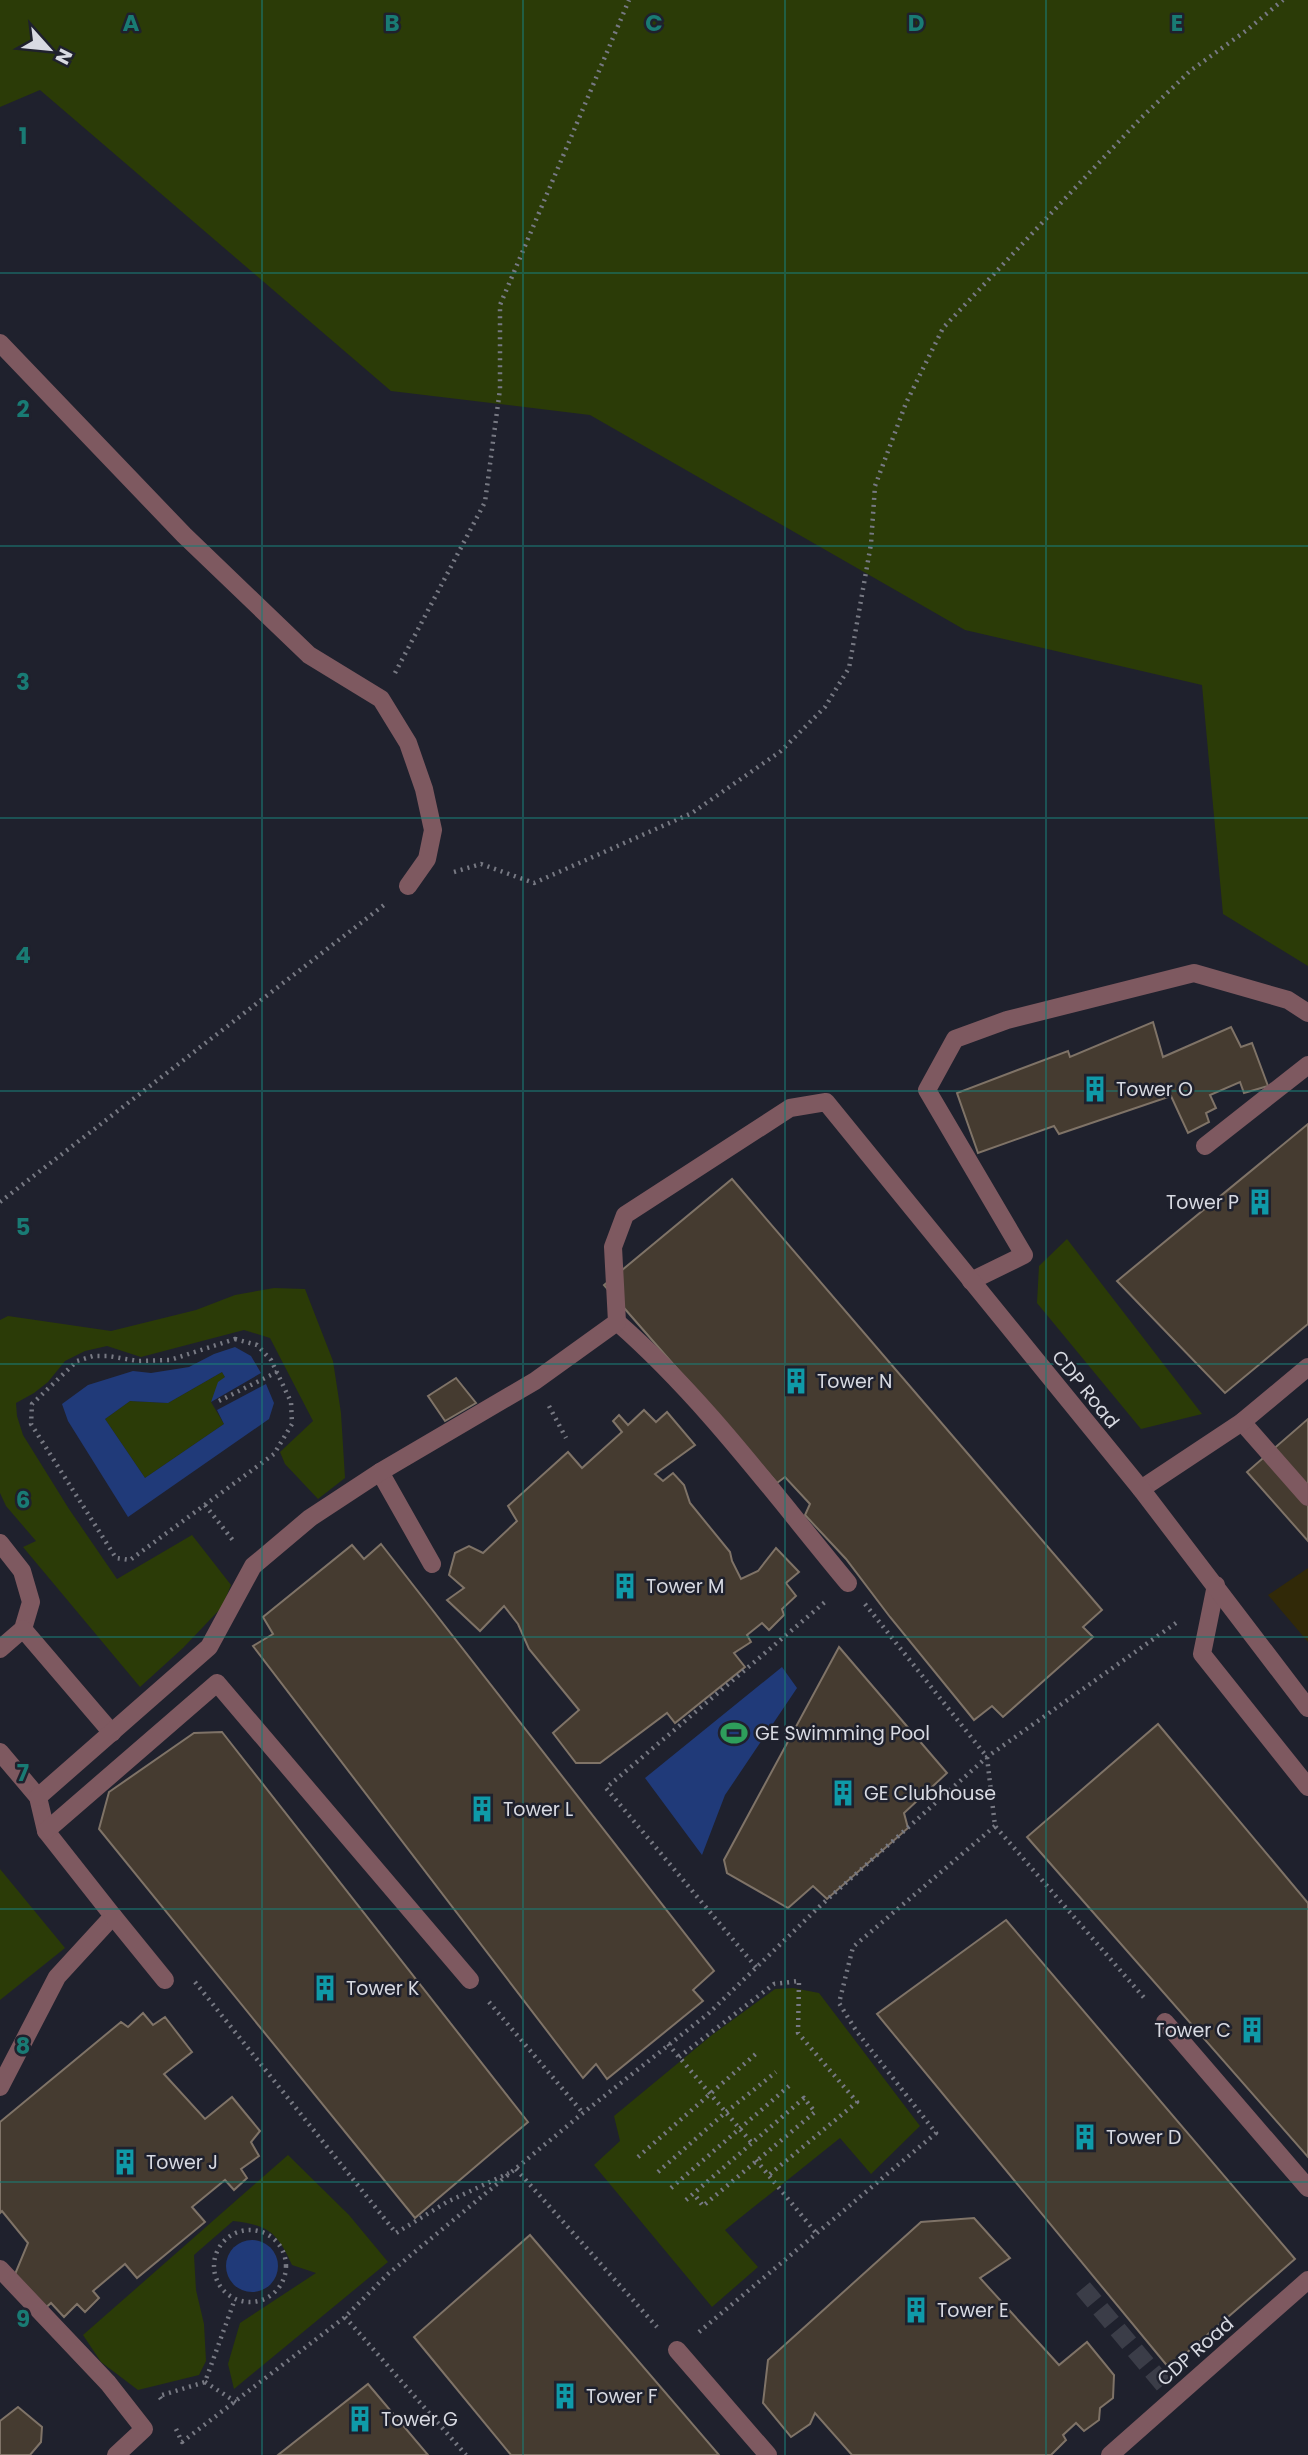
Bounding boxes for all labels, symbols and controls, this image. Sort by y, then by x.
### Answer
text: A [123,7,140,39]
text: B [384,7,400,39]
text: C [645,7,663,39]
text: D [908,7,924,39]
text: E [1171,7,1183,39]
north arrow [14,14,84,84]
text: N [48,44,79,69]
text: 1 [19,120,27,152]
text: 2 [16,393,30,425]
text: 3 [16,666,30,698]
text: 4 [15,939,31,971]
building icon: Tower O [1080,1074,1110,1104]
place label: Tower O [1116,1076,1193,1103]
building icon: Tower P [1245,1187,1275,1217]
place label: Tower P [1166,1189,1239,1216]
text: 5 [16,1211,30,1243]
street label: CDP Road [1046,1344,1126,1434]
building icon: Tower N [781,1366,811,1396]
place label: Tower N [817,1368,892,1395]
text: 6 [16,1484,30,1516]
building icon: Tower M [610,1571,640,1601]
place label: Tower M [646,1573,724,1600]
sports icon: GE Swimming Pool [719,1718,749,1748]
place label: GE Swimming Pool [755,1720,930,1747]
text: 7 [17,1757,29,1789]
building icon: GE Clubhouse [828,1778,858,1808]
place label: GE Clubhouse [864,1780,996,1807]
building icon: Tower L [467,1794,497,1824]
place label: Tower L [503,1796,573,1823]
building icon: Tower K [310,1973,340,2003]
place label: Tower K [346,1975,419,2002]
building icon: Tower C [1237,2015,1267,2045]
place label: Tower C [1154,2017,1231,2044]
text: 8 [16,2030,30,2062]
building icon: Tower D [1070,2122,1100,2152]
place label: Tower D [1106,2124,1181,2151]
building icon: Tower J [110,2147,140,2177]
place label: Tower J [146,2149,218,2176]
building icon: Tower E [901,2295,931,2325]
place label: Tower E [937,2297,1009,2324]
text: 9 [16,2303,30,2335]
street label: CDP Road [1151,2310,1239,2392]
building icon: Tower F [550,2381,580,2411]
place label: Tower F [586,2383,658,2410]
building icon: Tower G [345,2404,375,2434]
place label: Tower G [381,2406,458,2433]

